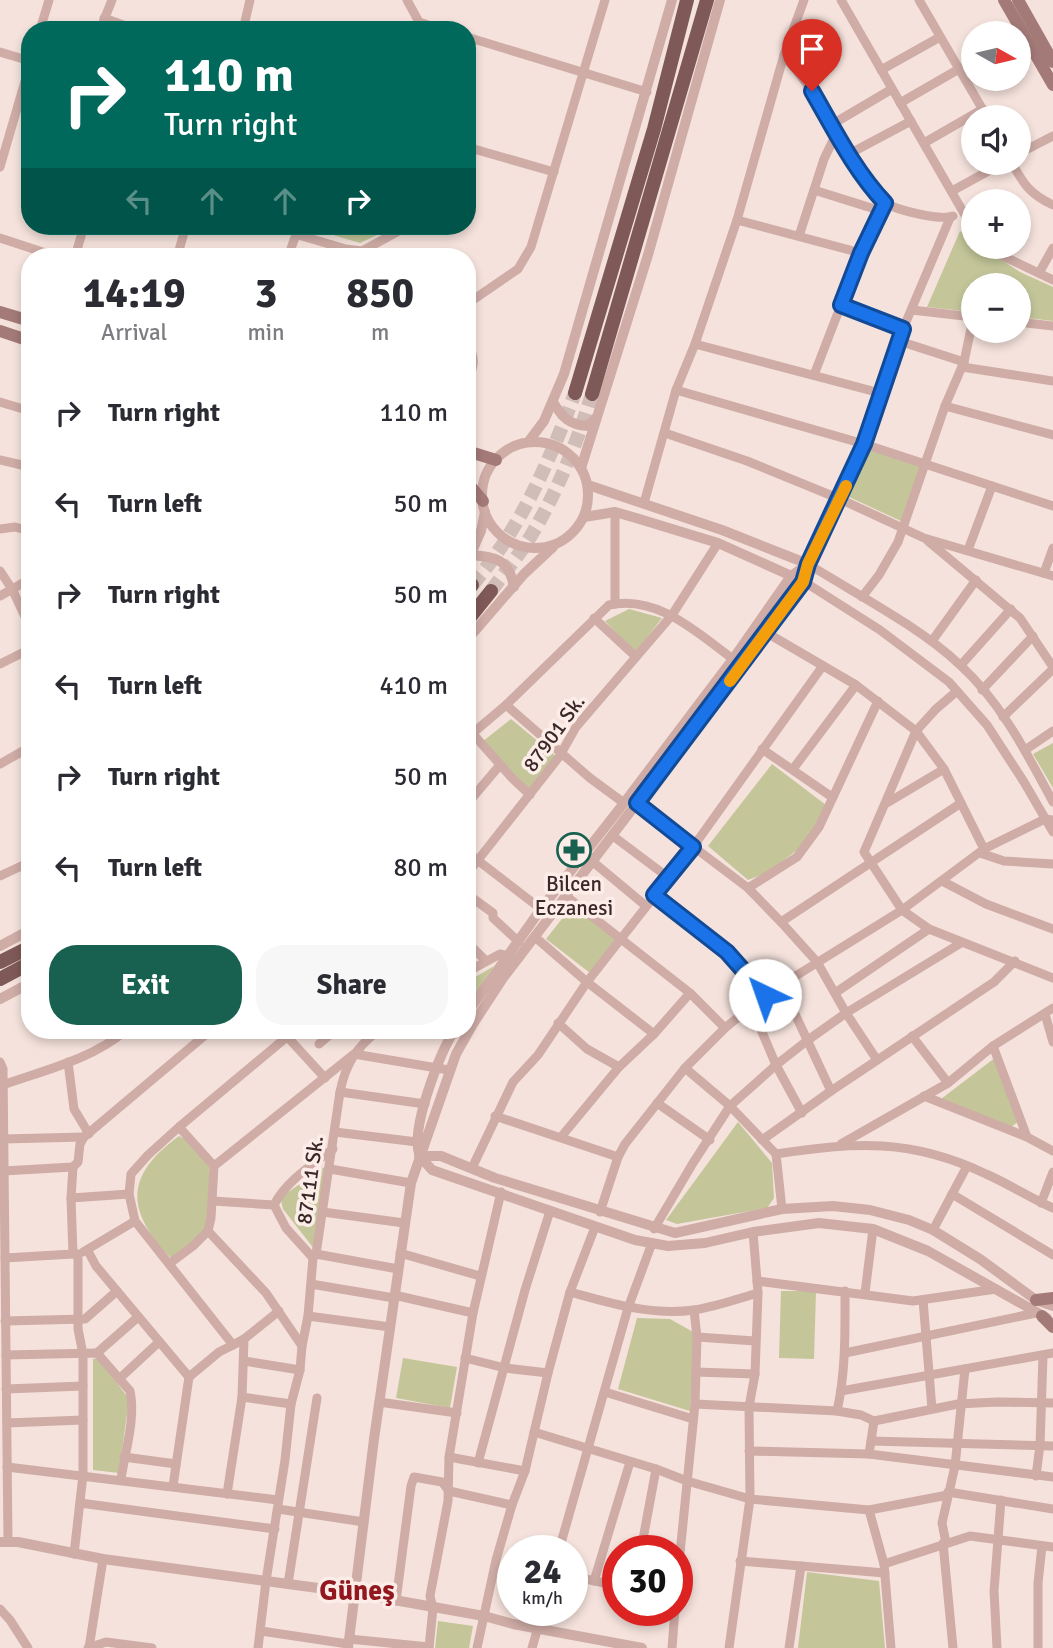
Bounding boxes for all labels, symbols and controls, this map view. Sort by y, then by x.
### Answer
pin [782,19,842,91]
north arrow [961,21,1031,91]
map controls [961,21,1031,343]
icon: arrive [793,30,831,68]
text: 110 m [164,45,294,105]
icon: right [49,49,140,140]
text: Turn right [164,105,297,144]
button: sound [961,105,1031,175]
icon: left [120,182,158,220]
icon: ahead [193,182,231,220]
icon: ahead [266,182,304,220]
icon: right [339,182,377,220]
button: + [961,189,1031,259]
text: 14:19 [83,268,186,319]
text: 3 [255,268,277,319]
text: 850 [346,268,414,319]
button: − [961,273,1031,343]
text: Arrival [101,318,167,347]
text: min [247,318,285,347]
text: m [371,318,389,347]
icon: right [49,394,87,432]
text: Turn right [108,397,220,429]
text: 110 m [379,397,448,429]
icon: left [49,485,87,523]
text: Turn left [108,488,202,520]
text: 50 m [393,488,448,520]
icon: right [49,576,87,614]
text: Turn right [108,579,220,611]
text: 50 m [393,579,448,611]
icon: left [49,667,87,705]
text: Turn left [108,670,202,702]
text: 410 m [379,670,448,702]
street label: 87901 Sk. [517,689,591,777]
icon: right [49,758,87,796]
text: Turn right [108,761,220,793]
text: 50 m [393,761,448,793]
pharmacy icon: Bilcen Eczanesi [555,831,593,869]
icon: left [49,849,87,887]
text: Turn left [108,852,202,884]
text: 80 m [393,852,448,884]
place label: Bilcen Eczanesi [535,871,613,921]
button: Exit [49,945,242,1025]
button: Share [256,945,448,1025]
position arrow [728,958,802,1032]
street label: 87111 Sk. [291,1134,329,1226]
speed limit sign: 30 [602,1535,693,1626]
text: 24 [524,1550,561,1593]
district label: Güneş [319,1574,395,1608]
text: km/h [522,1587,563,1609]

